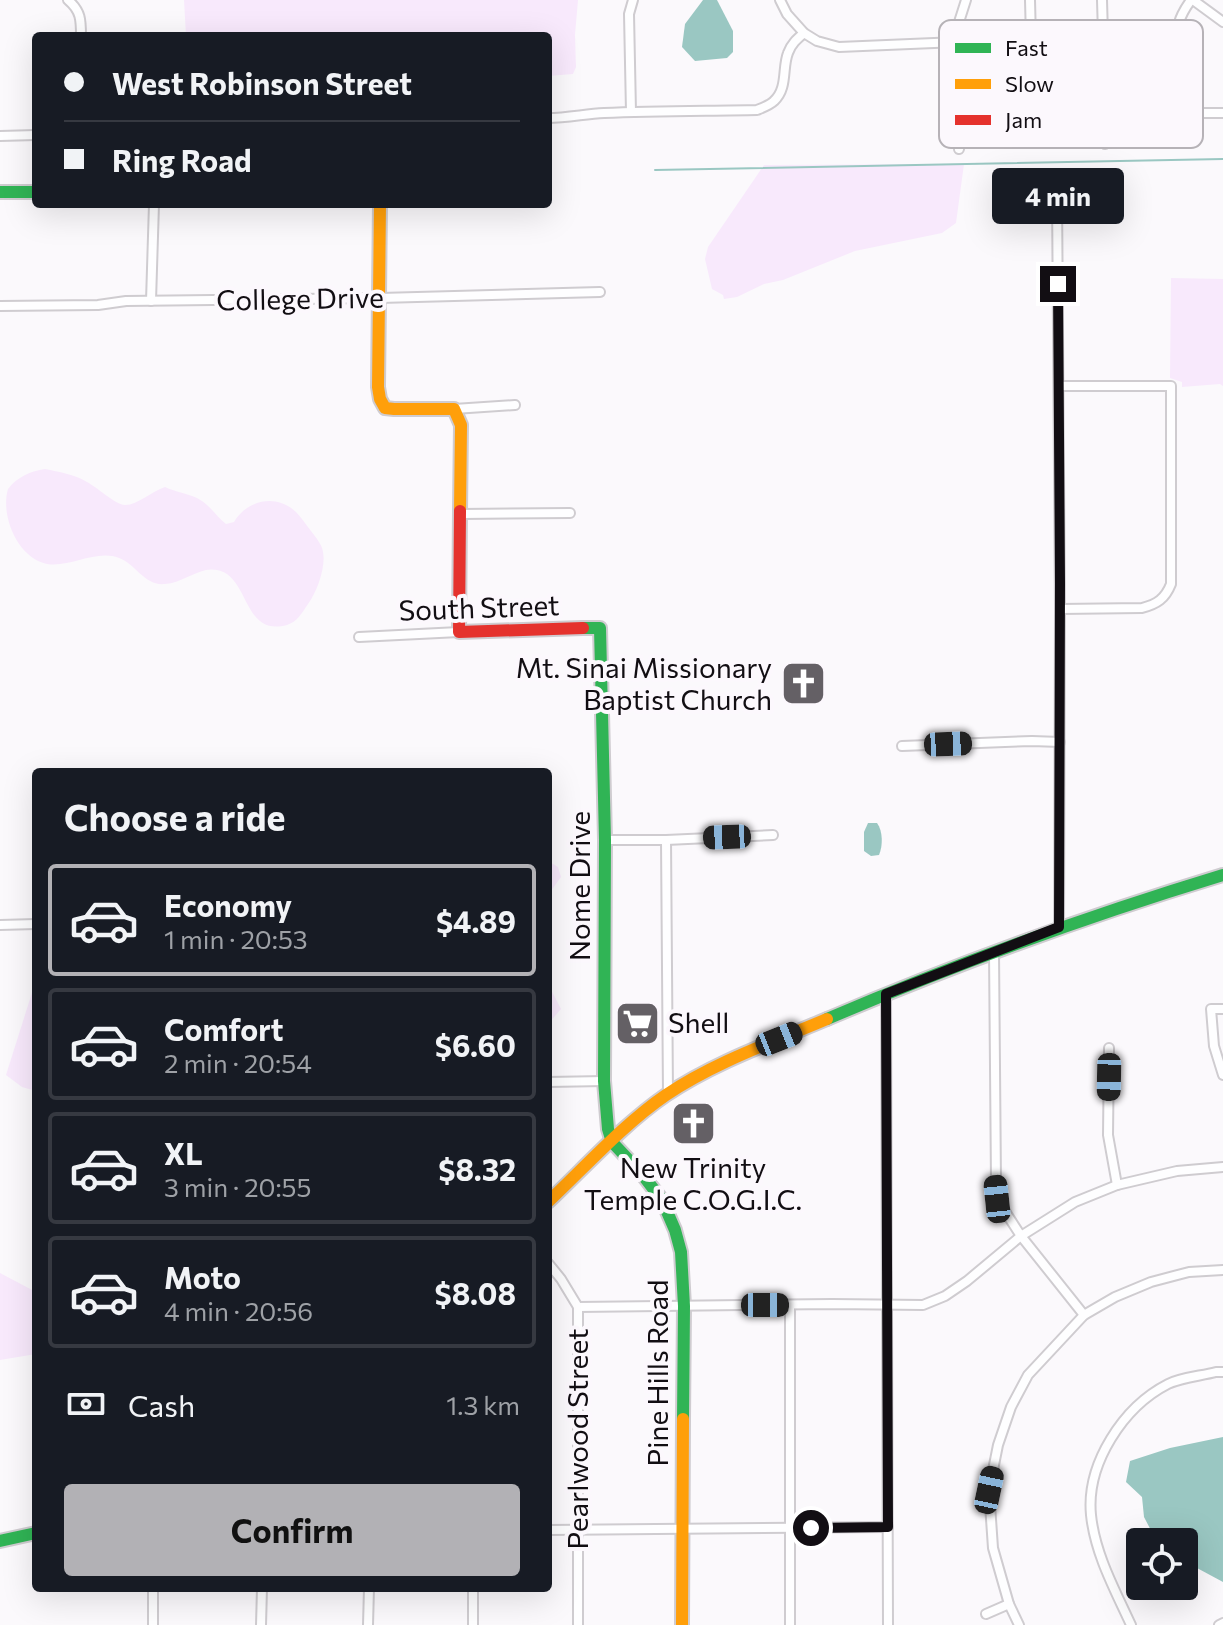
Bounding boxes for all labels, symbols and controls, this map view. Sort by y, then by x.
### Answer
legend [939,20,1203,148]
text: Fast [1005,34,1048,61]
text: West Robinson Street [112,64,412,101]
text: Slow [1005,70,1054,97]
text: Jam [1005,106,1042,133]
text: Ring Road [112,141,252,178]
callout: 4 min [992,168,1124,224]
text: 4 min [1025,180,1091,211]
route end [1040,266,1076,302]
street label: College Drive [216,280,384,316]
street label: South Street [398,587,560,627]
place label: Mt. Sinai Missionary Baptist Church [516,650,772,716]
church icon: Mt. Sinai Missionary Baptist Church [779,660,827,708]
car [924,731,972,757]
text: Choose a ride [64,794,285,838]
street label: Nome Drive [562,811,596,961]
car [703,824,751,850]
icon: car [68,884,140,956]
text: Economy [164,886,292,923]
text: $4.89 [436,902,516,939]
text: 1 min · 20:53 [164,923,308,954]
supermarket icon: Shell [613,999,661,1047]
place label: Shell [668,1005,729,1039]
icon: car [68,1008,140,1080]
text: Comfort [164,1010,283,1047]
car [752,1019,806,1059]
text: $6.60 [435,1026,516,1063]
text: 2 min · 20:54 [164,1047,312,1078]
car [1097,1053,1121,1101]
church icon: New Trinity Temple C.O.G.I.C. [669,1099,717,1147]
icon: car [68,1132,140,1204]
text: XL [164,1134,203,1171]
text: $8.32 [438,1150,516,1187]
place label: New Trinity Temple C.O.G.I.C. [584,1150,802,1216]
text: 3 min · 20:55 [164,1171,312,1202]
car [983,1174,1011,1224]
icon: car [68,1256,140,1328]
text: Moto [164,1258,241,1295]
text: $8.08 [435,1274,516,1311]
street label: Pine Hills Road [640,1280,674,1466]
car [741,1293,789,1317]
text: 4 min · 20:56 [164,1295,313,1326]
street label: Pearlwood Street [560,1329,594,1549]
icon: cash [64,1382,108,1426]
text: Cash [128,1386,195,1423]
text: 1.3 km [446,1389,520,1420]
car [972,1464,1006,1516]
button: Confirm [64,1484,520,1576]
route start [793,1510,829,1546]
map controls [1126,1528,1198,1600]
button: locate [1126,1528,1198,1600]

